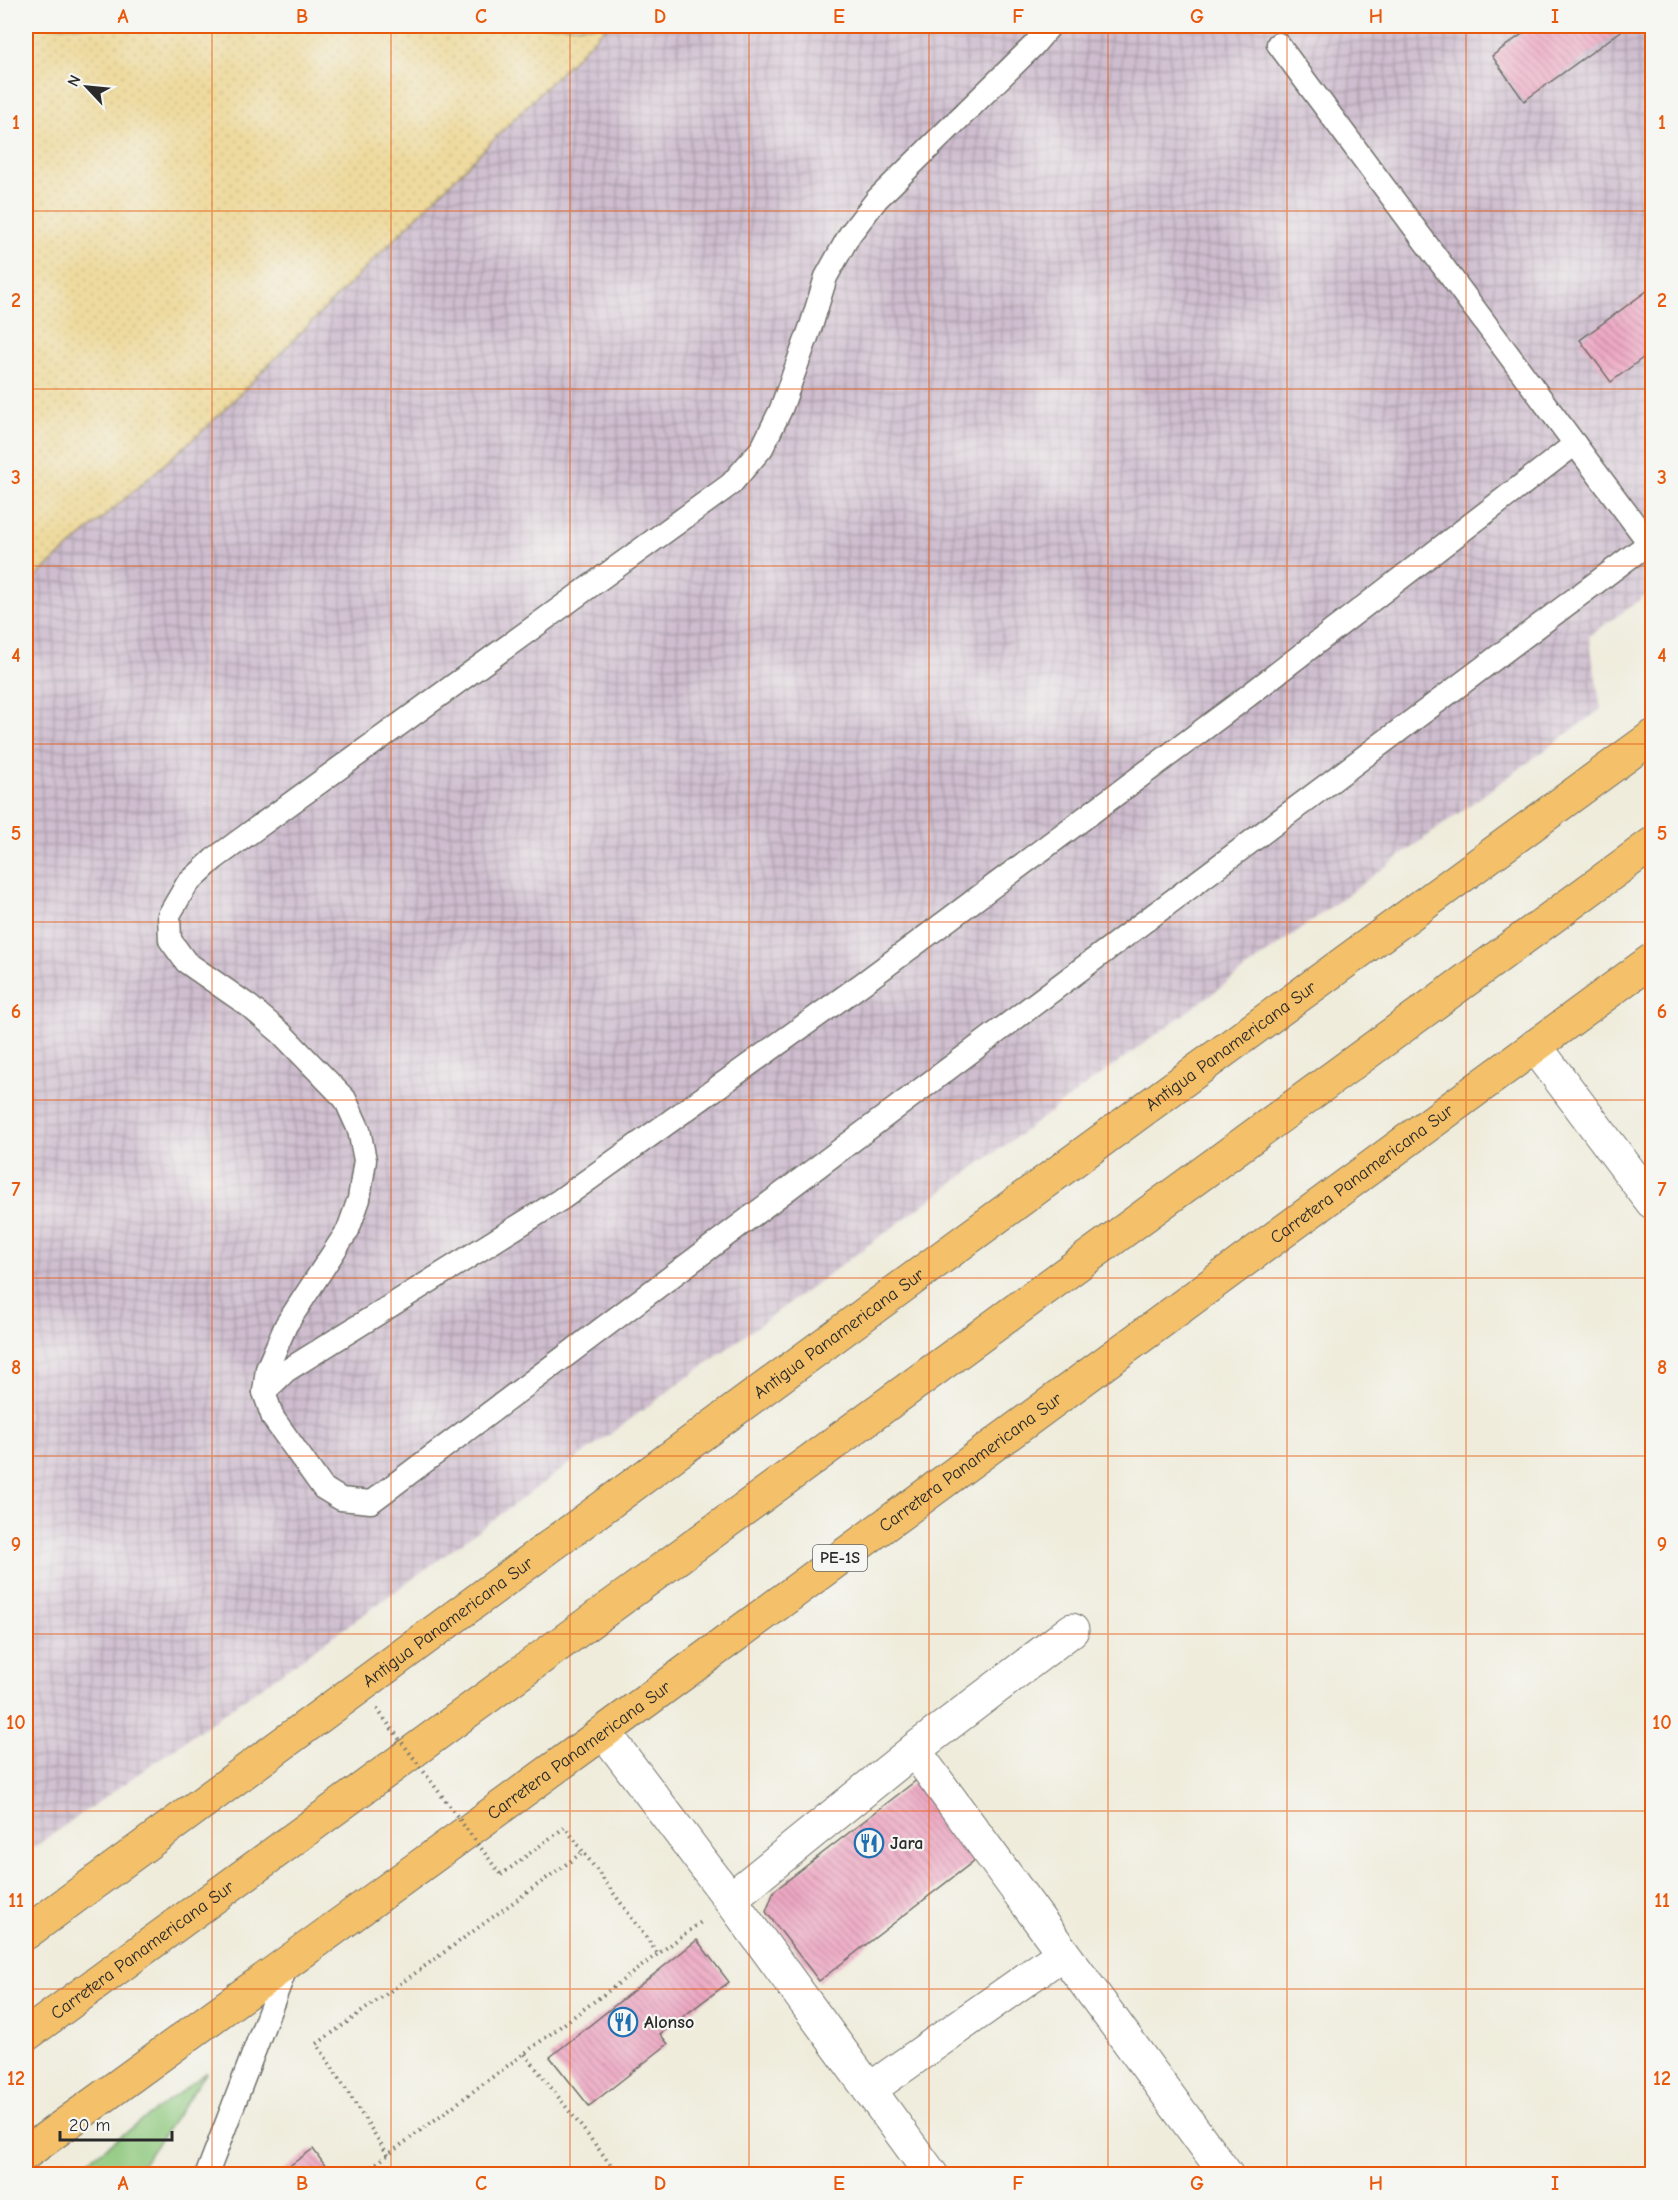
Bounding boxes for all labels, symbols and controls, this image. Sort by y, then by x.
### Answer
text: A [117,5,129,28]
text: B [296,5,308,28]
text: C [475,5,487,28]
text: D [654,5,666,28]
text: E [833,5,845,28]
text: F [1012,5,1024,28]
text: G [1190,5,1204,28]
text: H [1369,5,1383,28]
text: I [1551,5,1559,28]
north arrow [57,57,117,117]
text: N [64,72,85,89]
text: 1 [12,111,20,134]
text: 1 [1658,111,1666,134]
text: 2 [11,289,21,312]
text: 2 [1657,289,1667,312]
text: 3 [11,466,21,489]
text: 3 [1657,466,1667,489]
text: 4 [11,644,21,667]
text: 4 [1657,644,1667,667]
text: 5 [11,822,21,845]
text: 5 [1657,822,1667,845]
street label: Antigua Panamericana Sur [1141,976,1321,1115]
text: 6 [11,1000,21,1023]
text: 6 [1657,1000,1667,1023]
street label: Carretera Panamericana Sur [1266,1099,1458,1248]
text: 7 [12,1178,21,1201]
text: 7 [1658,1178,1667,1201]
street label: Antigua Panamericana Sur [749,1263,929,1403]
text: 8 [11,1356,21,1379]
text: 8 [1657,1356,1667,1379]
street label: Carretera Panamericana Sur [875,1387,1066,1536]
text: 9 [11,1533,21,1556]
text: 9 [1657,1533,1667,1556]
road number: PE-1S [813,1545,867,1571]
street label: Antigua Panamericana Sur [358,1552,538,1692]
street label: Carretera Panamericana Sur [483,1676,675,1824]
text: 10 [6,1711,26,1734]
text: 10 [1652,1711,1672,1734]
restaurant icon: Jara [853,1827,885,1859]
place label: Jara [890,1833,923,1854]
street label: Carretera Panamericana Sur [47,1875,239,2024]
text: 11 [8,1889,24,1912]
text: 11 [1654,1889,1670,1912]
restaurant icon: Alonso [607,2006,639,2038]
place label: Alonso [644,2012,694,2033]
text: 12 [7,2067,25,2090]
text: 12 [1653,2067,1671,2090]
scale bar [60,2104,172,2142]
text: 20 m [69,2115,110,2136]
text: A [117,2172,129,2195]
text: B [296,2172,308,2195]
text: C [475,2172,487,2195]
text: D [654,2172,666,2195]
text: E [833,2172,845,2195]
text: F [1012,2172,1024,2195]
text: G [1190,2172,1204,2195]
text: H [1369,2172,1383,2195]
text: I [1551,2172,1559,2195]

